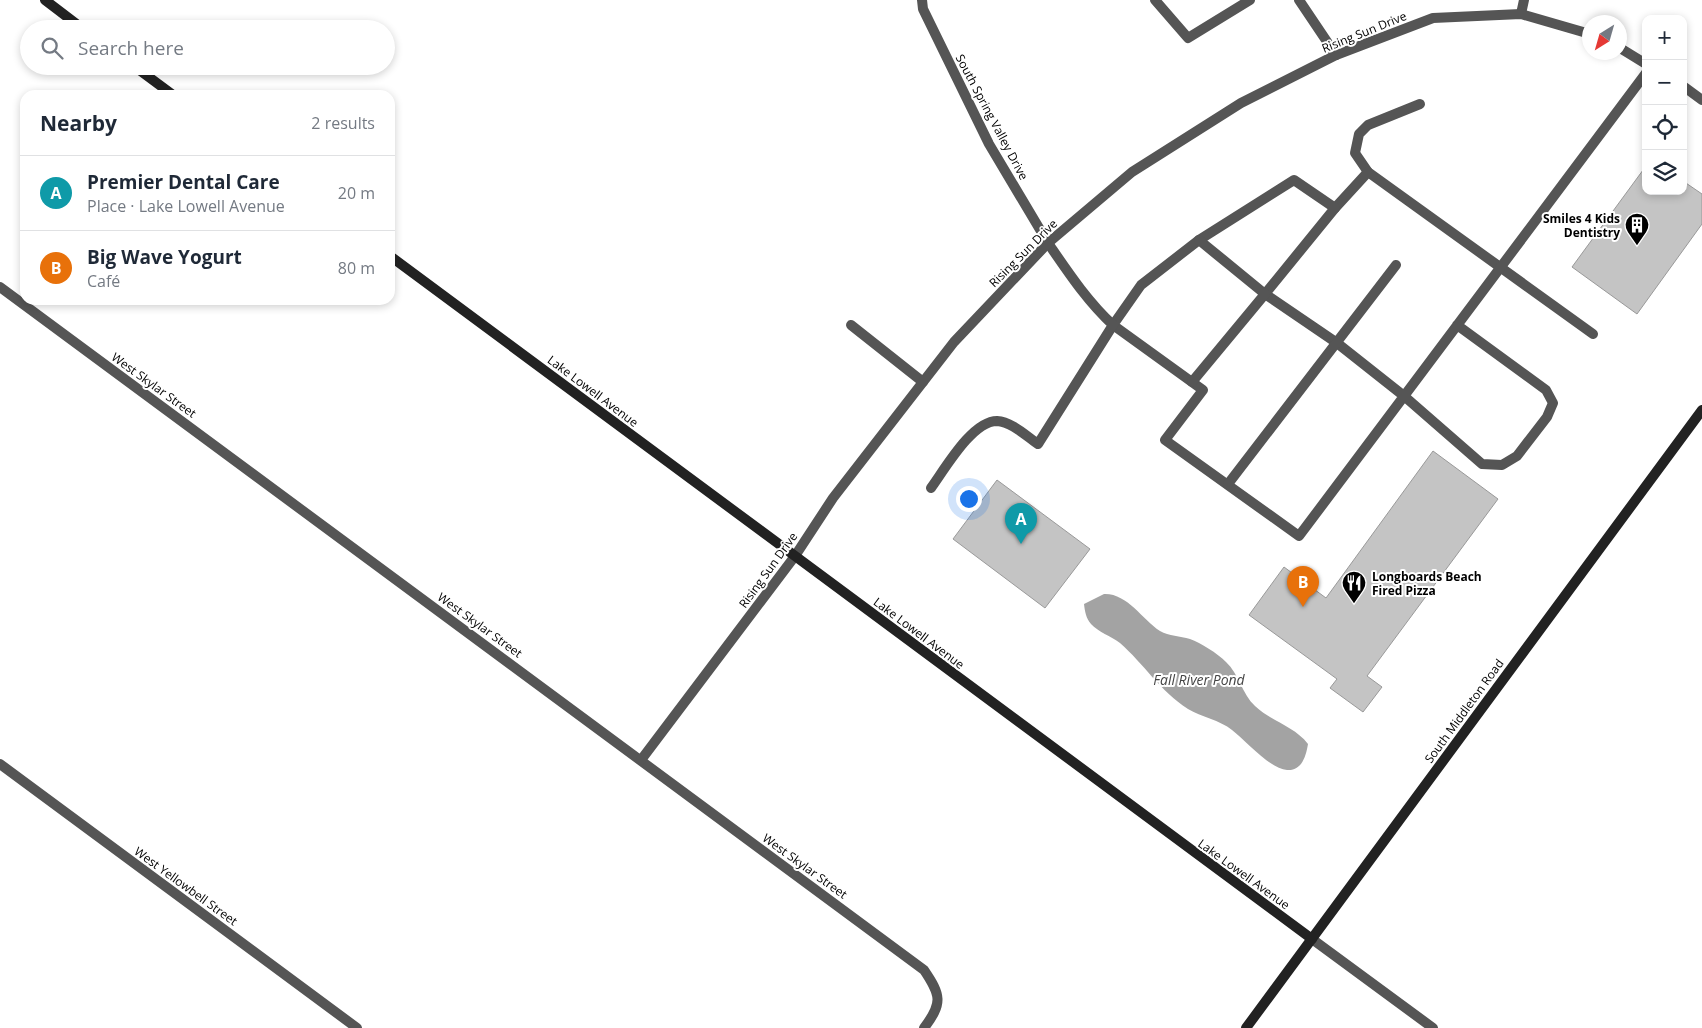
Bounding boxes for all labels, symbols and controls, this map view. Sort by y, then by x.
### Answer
street label: Rising Sun Drive [1319,7,1409,57]
north arrow [1582,15,1627,60]
map controls [1642,15,1687,195]
button: + [1642,15,1687,60]
search box [20,20,395,75]
icon: search [38,34,66,62]
text: Search here [78,35,184,61]
street label: South Spring Valley Drive [952,51,1032,183]
button: − [1642,60,1687,105]
button: locate [1642,105,1687,150]
text: Nearby [40,109,117,137]
text: 2 results [311,112,375,134]
button: layers [1642,150,1687,195]
text: Premier Dental Care [87,169,280,195]
text: A [50,182,62,204]
text: 20 m [338,182,375,204]
text: Place · Lake Lowell Avenue [87,195,285,217]
place label: Smiles 4 Kids Dentistry [1543,210,1620,241]
building icon: Smiles 4 Kids Dentistry [1624,212,1650,246]
street label: Rising Sun Drive [985,215,1061,291]
text: Big Wave Yogurt [87,244,242,270]
text: B [51,257,61,279]
text: 80 m [338,257,375,279]
text: Café [87,270,120,292]
street label: West Skylar Street [108,348,200,422]
street label: Lake Lowell Avenue [544,351,642,431]
your location [956,486,982,512]
pin: A [1005,503,1037,544]
street label: Rising Sun Drive [735,528,801,611]
pin: B [1287,566,1319,607]
place label: Longboards Beach Fired Pizza [1372,568,1482,599]
restaurant icon: Longboards Beach Fired Pizza [1341,570,1367,604]
street label: West Skylar Street [434,588,526,662]
street label: Lake Lowell Avenue [870,593,968,673]
street label: South Middleton Road [1420,656,1508,766]
water label: Fall River Pond [1153,670,1246,689]
street label: West Skylar Street [759,829,851,903]
street label: Lake Lowell Avenue [1195,835,1294,913]
street label: West Yellowbell Street [131,843,241,929]

